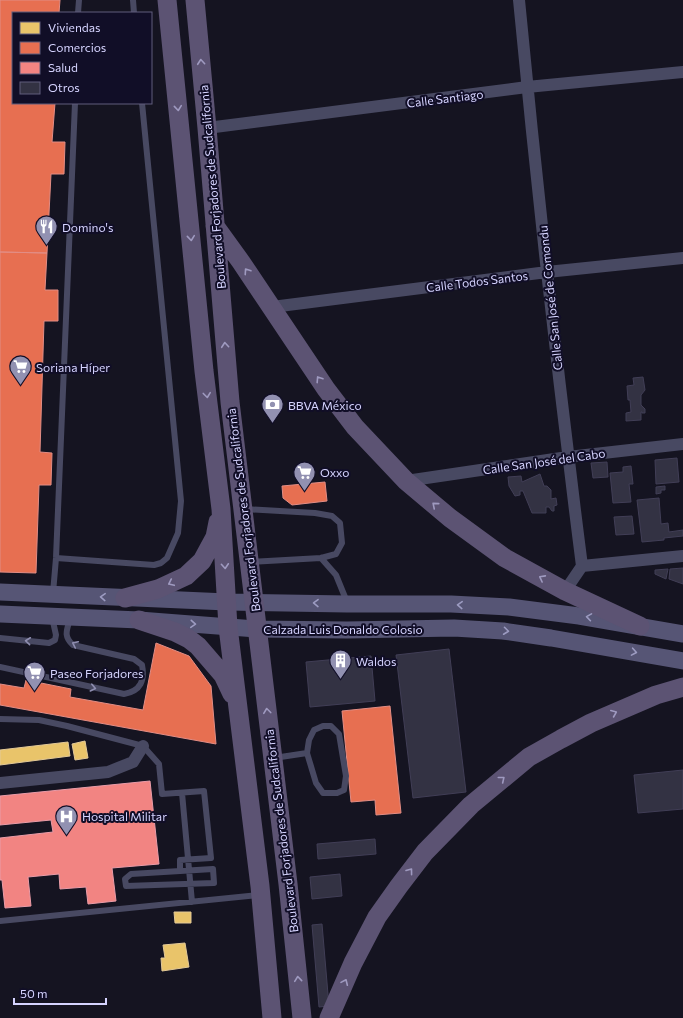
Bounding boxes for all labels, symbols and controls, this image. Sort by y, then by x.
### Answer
legend [12,12,152,104]
text: Viviendas [48,20,100,34]
text: Comercios [48,40,106,54]
one-way arrow [197,59,206,65]
text: Salud [48,60,78,74]
text: Otros [48,80,80,94]
street label: Boulevard Forjadores de Sudcalifornia [196,84,228,290]
street label: Calle Santiago [406,86,484,110]
one-way arrow [173,105,182,111]
restaurant icon: Domino's [34,214,60,247]
place label: Domino's [62,220,114,234]
street label: Calle San José de Comondu [535,225,566,371]
one-way arrow [187,235,196,241]
one-way arrow [244,268,252,275]
street label: Calle Todos Santos [425,268,529,294]
one-way arrow [220,342,229,348]
supermarket icon: Soriana Híper [8,354,34,387]
place label: Soriana Híper [36,360,110,374]
one-way arrow [316,376,324,383]
one-way arrow [202,392,211,398]
bank icon: BBVA México [259,392,285,425]
place label: BBVA México [288,398,362,412]
street label: Boulevard Forjadores de Sudcalifornia [224,407,262,613]
street label: Calle San José del Cabo [482,445,606,478]
supermarket icon: Oxxo [291,459,317,492]
place label: Oxxo [320,465,349,479]
one-way arrow [432,503,440,510]
one-way arrow [220,563,229,569]
one-way arrow [539,576,546,583]
one-way arrow [167,578,175,586]
one-way arrow [100,592,106,601]
one-way arrow [313,599,319,608]
one-way arrow [457,600,463,609]
one-way arrow [586,614,592,622]
one-way arrow [190,620,196,629]
street label: Calzada Luis Donaldo Colosio [263,622,423,636]
one-way arrow [503,626,509,635]
one-way arrow [25,637,31,646]
one-way arrow [72,641,79,649]
one-way arrow [631,647,637,656]
building icon: Waldos [327,648,353,681]
place label: Waldos [356,654,396,668]
supermarket icon: Paseo Forjadores [22,660,48,693]
place label: Paseo Forjadores [50,666,143,680]
one-way arrow [90,683,96,691]
one-way arrow [263,708,272,714]
one-way arrow [609,710,617,718]
street label: Boulevard Forjadores de Sudcalifornia [262,728,300,934]
one-way arrow [498,777,505,784]
hospital icon: Hospital Militar [54,803,80,836]
place label: Hospital Militar [82,809,167,823]
one-way arrow [406,868,413,875]
one-way arrow [294,976,303,982]
one-way arrow [340,979,348,987]
scale bar [14,980,106,1006]
text: 50 m [20,986,48,1000]

